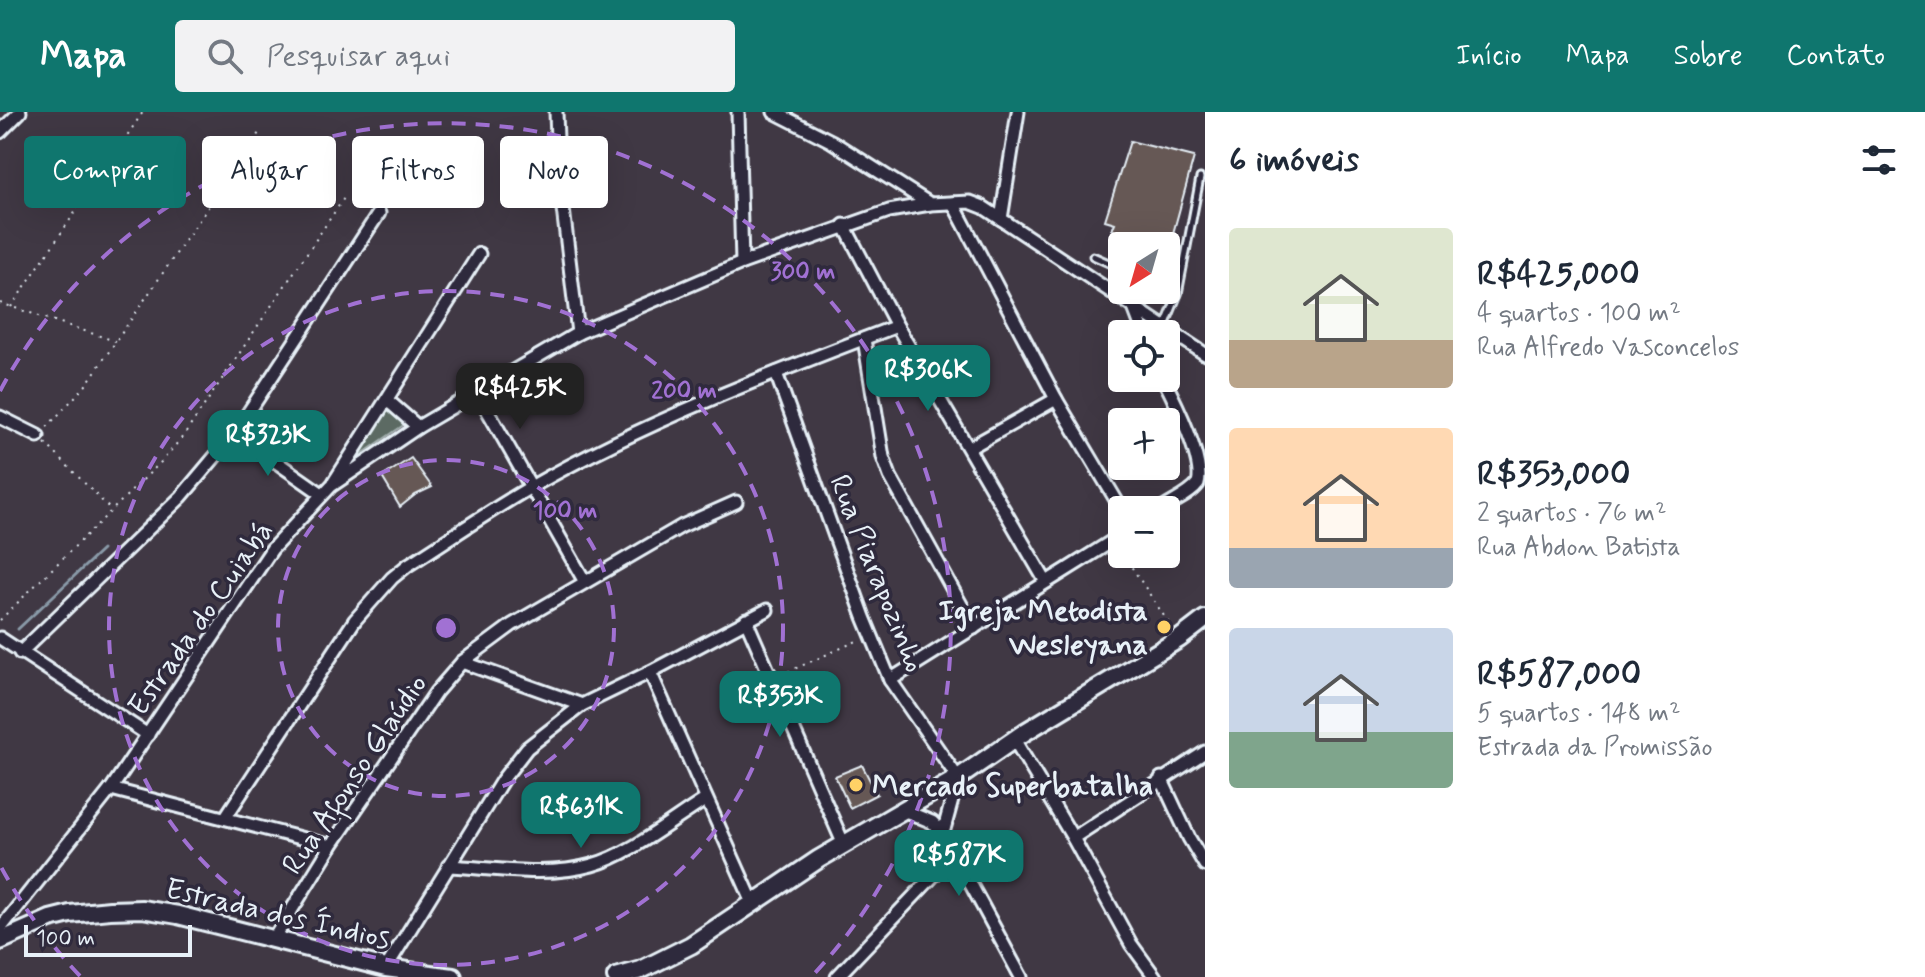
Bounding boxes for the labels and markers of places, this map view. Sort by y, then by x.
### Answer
pin: R$306K [863,345,993,413]
pin: R$425K [455,363,585,431]
pin: R$323K [203,410,333,478]
place label: Igreja Metodista Wesleyana [938,592,1148,665]
centre of rings [432,614,460,642]
marker: Igreja Metodista Wesleyana [1155,618,1173,636]
pin: R$353K [715,671,845,739]
place label: Mercado Superbatalha [872,767,1154,806]
marker: Mercado Superbatalha [847,776,865,794]
pin: R$631K [516,782,646,850]
pin: R$587K [894,830,1024,898]

